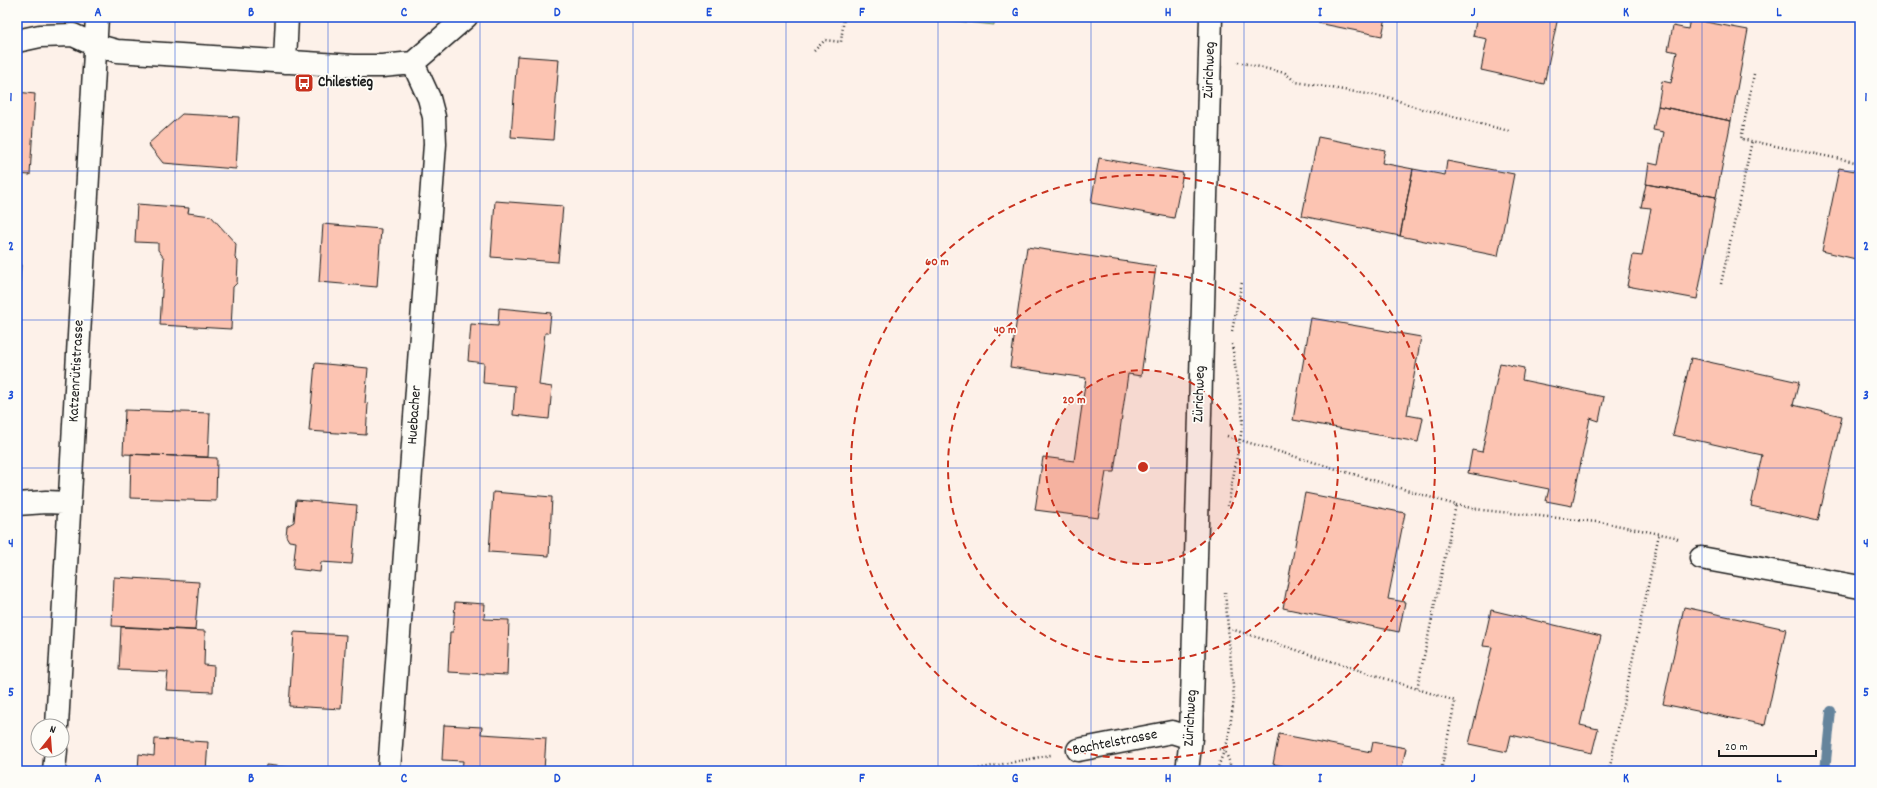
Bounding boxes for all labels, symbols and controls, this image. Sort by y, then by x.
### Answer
text: A [94,4,102,23]
text: B [248,4,254,23]
text: C [401,4,408,23]
text: D [554,4,561,23]
text: E [706,4,713,23]
text: F [859,4,865,23]
text: G [1012,4,1019,23]
text: H [1165,4,1172,23]
text: I [1318,4,1323,23]
text: J [1471,4,1476,23]
text: K [1623,4,1629,23]
text: L [1776,4,1782,23]
street label: Zürichweg [1198,41,1222,99]
bus stop icon: Chilestieg [293,72,315,94]
place label: Chilestieg [318,72,373,94]
text: 1 [10,89,13,108]
text: 1 [1865,89,1868,108]
text: 2 [8,238,14,257]
text: 2 [1863,238,1869,257]
text: 60 m [925,254,949,271]
street label: Katzenrütistrasse [63,319,91,423]
text: 40 m [994,322,1016,339]
street label: Zürichweg [1188,365,1212,423]
street label: Huebacher [402,384,428,445]
text: 3 [8,387,14,406]
text: 3 [1863,387,1869,406]
text: 20 m [1063,392,1085,409]
centre of rings [1136,460,1150,474]
text: 4 [8,535,14,554]
text: 4 [1863,535,1869,554]
text: 5 [8,684,14,703]
text: 5 [1863,684,1869,703]
street label: Zürichweg [1179,689,1203,747]
north arrow [30,718,70,758]
text: N [47,722,58,739]
street label: Bachtelstrasse [1070,724,1160,762]
scale bar [1719,732,1816,758]
text: 20 m [1725,739,1748,756]
text: A [94,770,102,788]
text: B [248,770,254,788]
text: C [401,770,408,788]
text: D [554,770,561,788]
text: E [706,770,713,788]
text: F [859,770,865,788]
text: G [1012,770,1019,788]
text: H [1165,770,1172,788]
text: I [1318,770,1323,788]
text: J [1471,770,1476,788]
text: K [1623,770,1629,788]
text: L [1776,770,1782,788]

